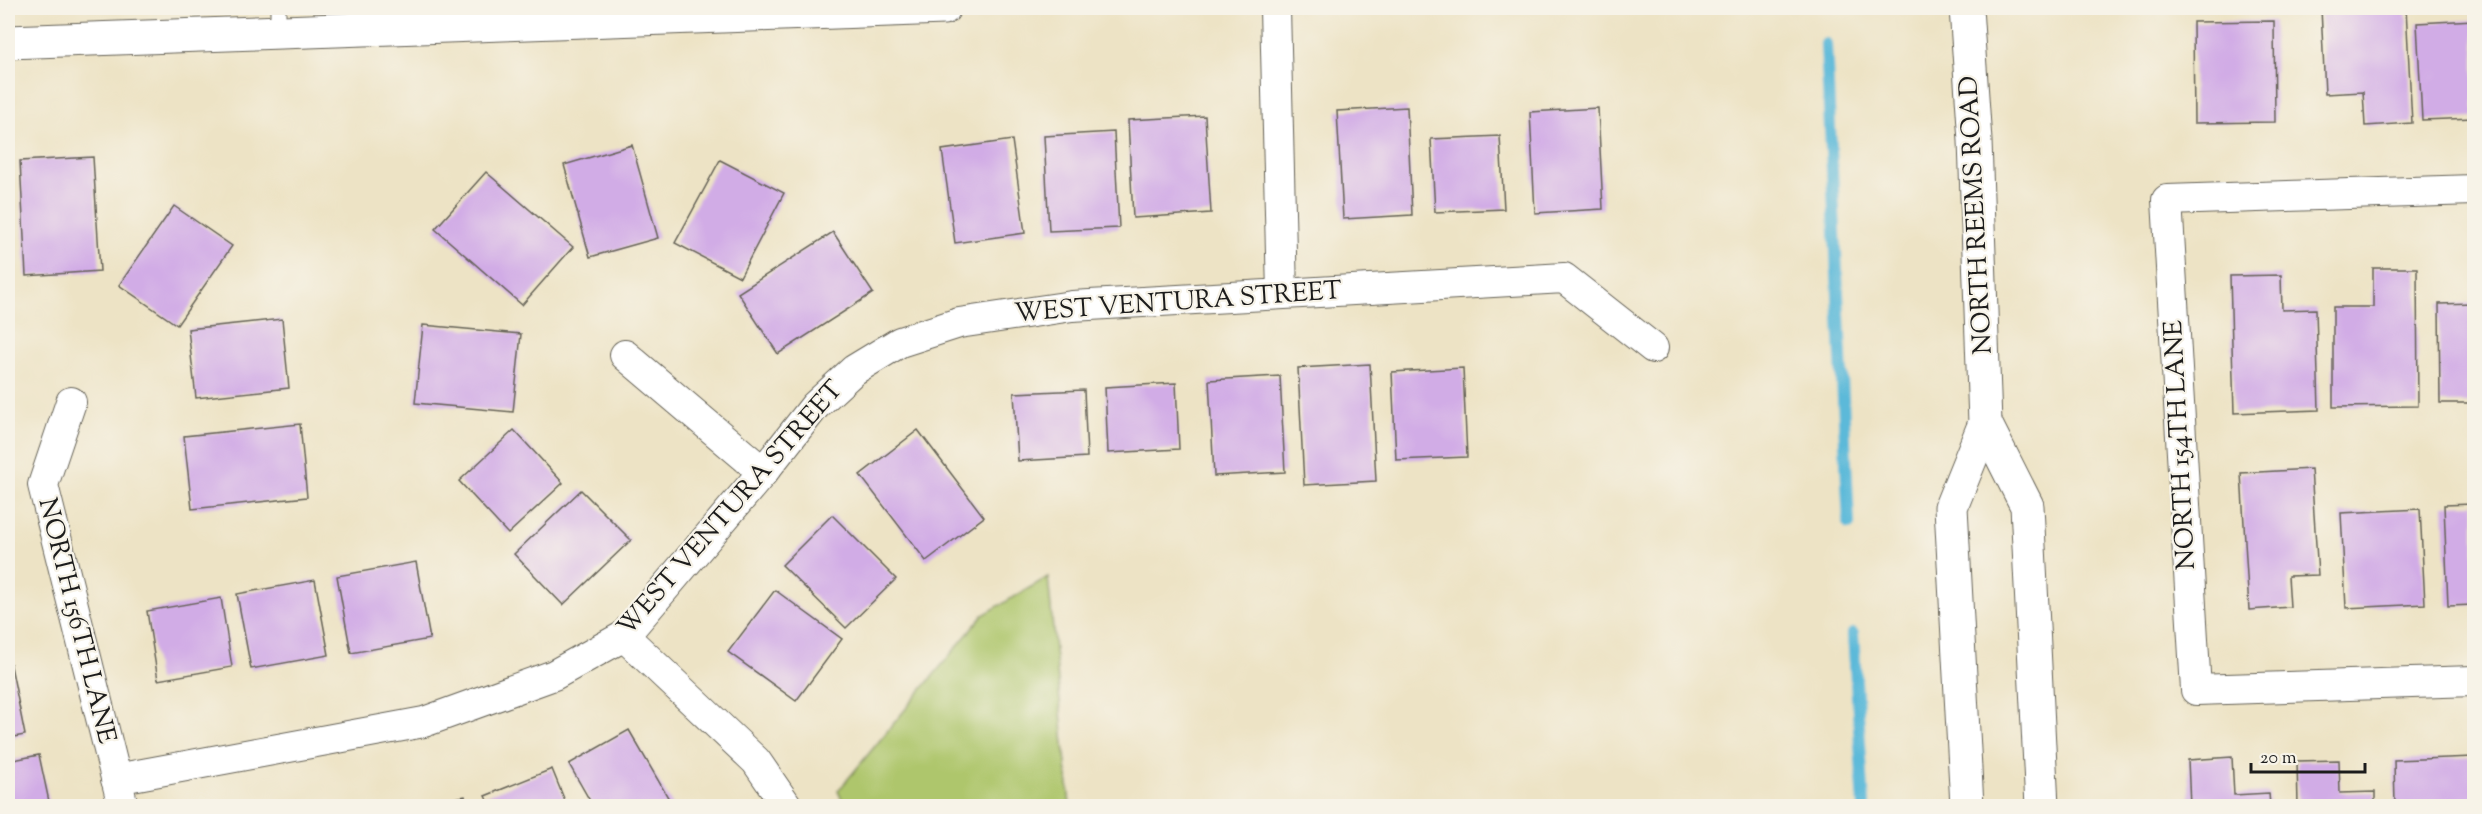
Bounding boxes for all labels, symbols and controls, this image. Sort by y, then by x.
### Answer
street label: NORTH REEMS ROAD [1951,75,2003,355]
street label: WEST VENTURA STREET [1013,273,1343,333]
street label: NORTH 154TH LANE [2156,319,2206,571]
street label: WEST VENTURA STREET [609,373,853,645]
street label: NORTH 156TH LANE [28,494,124,748]
scale bar [2251,736,2365,774]
text: 20 m [2260,746,2297,772]

